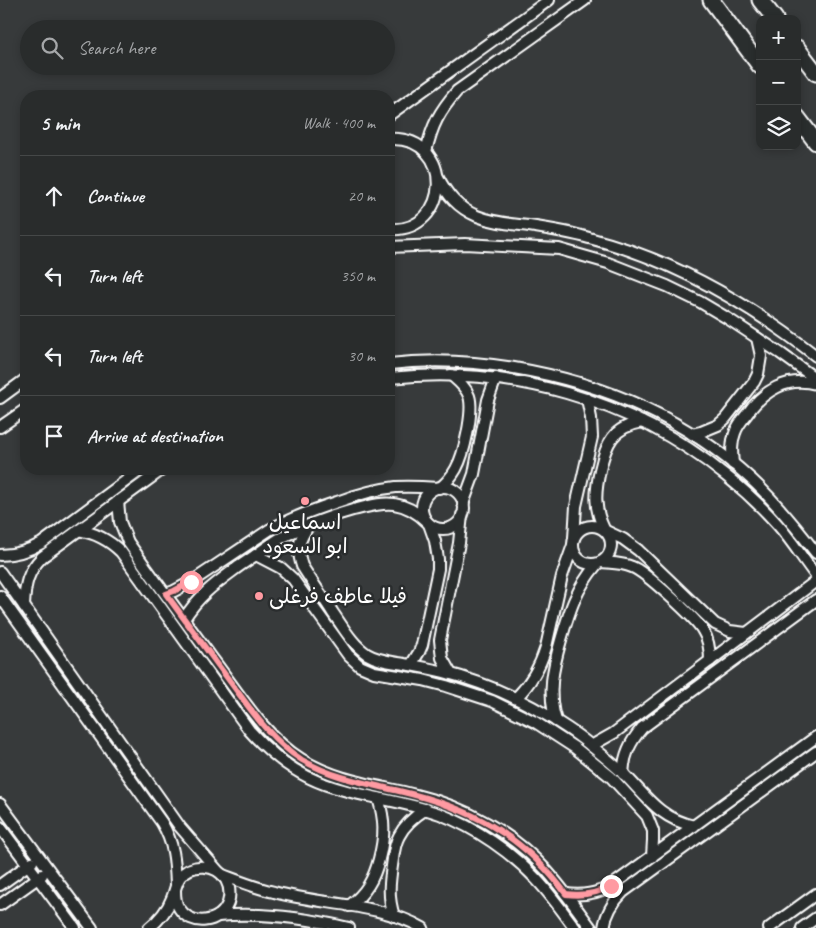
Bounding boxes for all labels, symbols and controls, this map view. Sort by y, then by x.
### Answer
map controls [756,15,801,150]
button: + [756,15,801,60]
search box [20,20,395,75]
icon: search [38,34,66,62]
text: Search here [78,36,155,60]
button: − [756,60,801,105]
button: layers [756,105,801,150]
text: 5 min [40,110,80,136]
text: Walk · 400 m [303,113,375,133]
icon: ahead [40,182,68,210]
text: Continue [87,184,144,208]
text: 20 m [348,186,375,206]
icon: left [40,262,68,290]
text: Turn left [87,264,142,288]
text: 350 m [341,266,375,286]
icon: left [40,342,68,370]
text: Turn left [87,344,142,368]
text: 30 m [348,346,375,366]
icon: arrive [40,422,68,450]
text: Arrive at destination [87,424,223,448]
marker: اسماعيل ابو السعود [299,495,311,507]
place label: اسماعيل ابو السعود [262,509,348,560]
route start [180,571,203,594]
place label: فيلا عاطف فرغلى [269,583,407,610]
marker: فيلا عاطف فرغلى [253,590,265,602]
route end [600,875,623,898]

